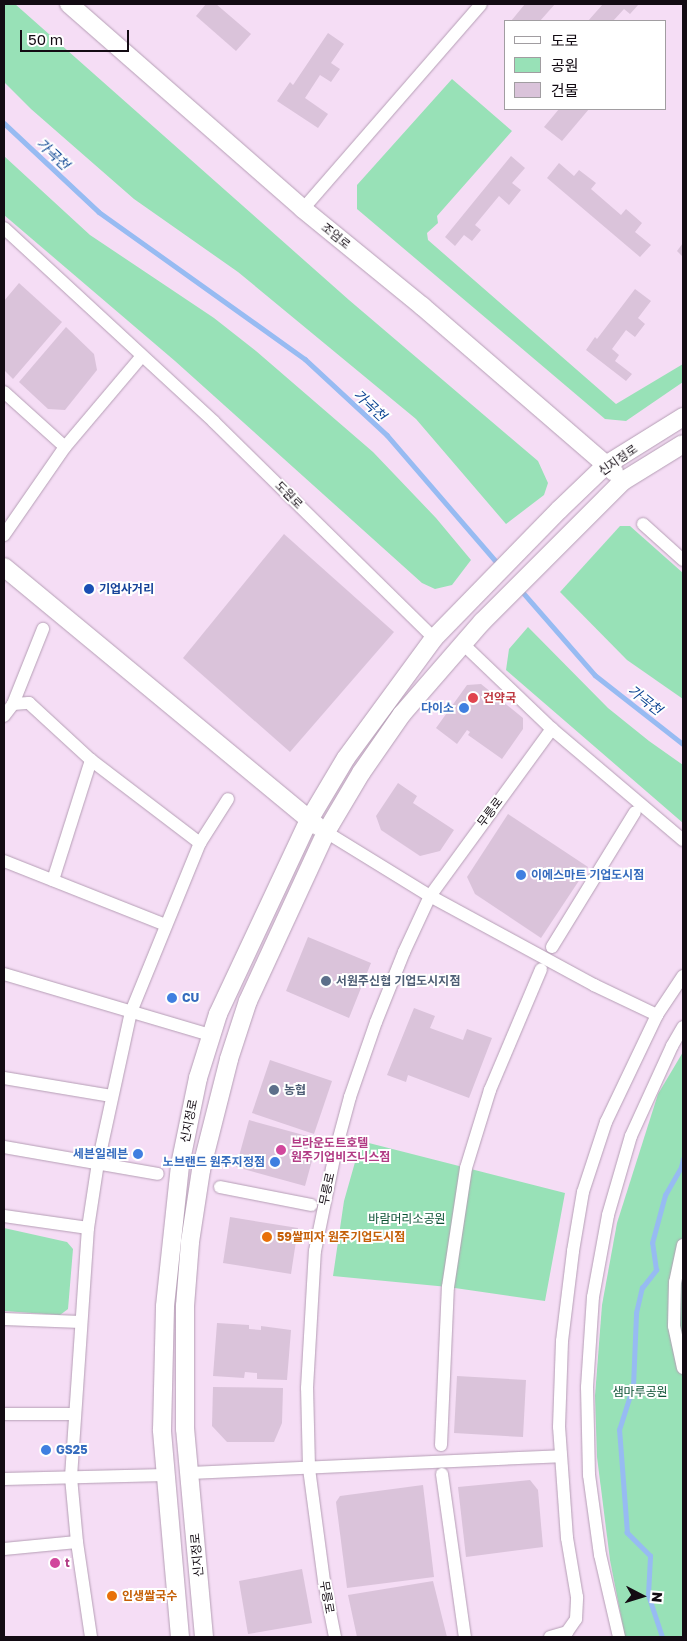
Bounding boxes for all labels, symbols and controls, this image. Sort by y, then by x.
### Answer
scale bar [22,20,131,52]
legend [504,20,667,110]
text: 50 m [28,30,63,48]
text: 도로 [551,31,579,49]
text: 공원 [551,56,579,74]
text: 건물 [551,81,579,99]
water label: 가곡천 [33,135,73,173]
street label: 조엄로 [319,220,353,252]
water label: 가곡천 [350,386,390,424]
street label: 신지정로 [596,441,640,479]
street label: 도원로 [272,478,306,512]
place label: 기업사거리 [99,582,154,596]
marker: 기업사거리 [83,583,95,595]
water label: 가곡천 [625,681,665,719]
place label: 건약국 [483,691,516,705]
marker: 건약국 [467,692,479,704]
place label: 다이소 [421,701,454,715]
marker: 다이소 [458,702,470,714]
street label: 무릉로 [474,794,506,830]
place label: 이에스마트 기업도시점 [531,868,644,882]
marker: 이에스마트 기업도시점 [515,869,527,881]
place label: 서원주신협 기업도시지점 [336,974,460,988]
marker: 서원주신협 기업도시지점 [320,975,332,987]
place label: CU [182,991,199,1005]
marker: CU [166,992,178,1004]
place label: 농협 [284,1083,306,1097]
marker: 농협 [268,1084,280,1096]
street label: 신지정로 [178,1098,200,1144]
place label: 브라운도트호텔 원주기업비즈니스점 [291,1136,390,1164]
marker: 브라운도트호텔 원주기업비즈니스점 [275,1144,287,1156]
place label: 세븐일레븐 [73,1147,128,1161]
marker: 세븐일레븐 [132,1148,144,1160]
place label: 노브랜드 원주지정점 [163,1155,265,1169]
marker: 노브랜드 원주지정점 [269,1156,281,1168]
street label: 무릉로 [317,1171,337,1207]
park label: 바람머리소공원 [368,1212,446,1226]
place label: 59쌀피자 원주기업도시점 [277,1230,405,1244]
marker: 59쌀피자 원주기업도시점 [261,1231,273,1243]
park label: 샘마루공원 [612,1385,668,1399]
place label: GS25 [56,1443,87,1457]
marker: GS25 [40,1444,52,1456]
street label: 신지정로 [188,1532,206,1578]
place label: t [65,1556,70,1570]
marker: t [49,1557,61,1569]
north arrow [617,1571,667,1621]
street label: 무릉로 [317,1579,337,1615]
place label: 인생쌀국수 [122,1589,177,1603]
marker: 인생쌀국수 [106,1590,118,1602]
text: N [649,1591,666,1603]

